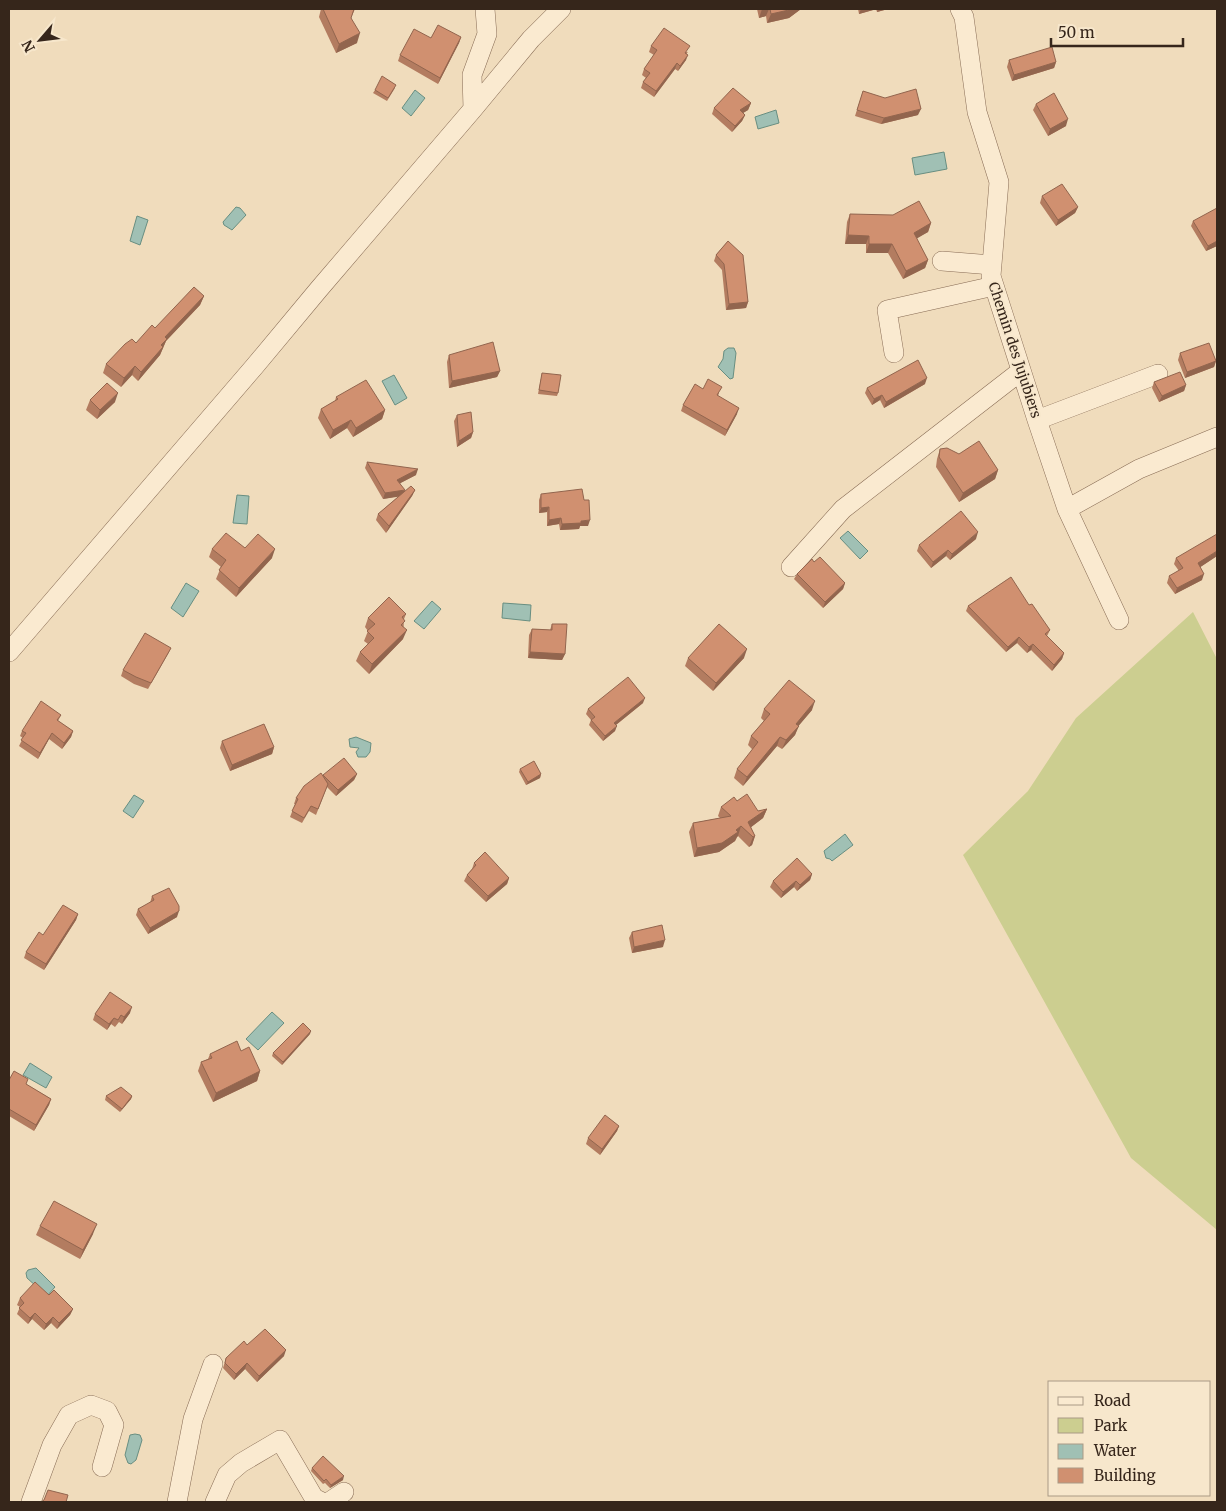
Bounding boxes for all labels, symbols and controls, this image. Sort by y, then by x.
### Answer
north arrow [15,15,65,65]
scale bar [1051,15,1184,47]
text: 50 m [1058,23,1095,42]
text: N [18,37,39,55]
street label: Chemin des Jujubiers [985,280,1046,420]
legend [1048,1381,1211,1496]
text: Road [1094,1391,1130,1410]
text: Park [1094,1416,1128,1435]
text: Water [1093,1441,1137,1460]
text: Building [1094,1466,1156,1485]

